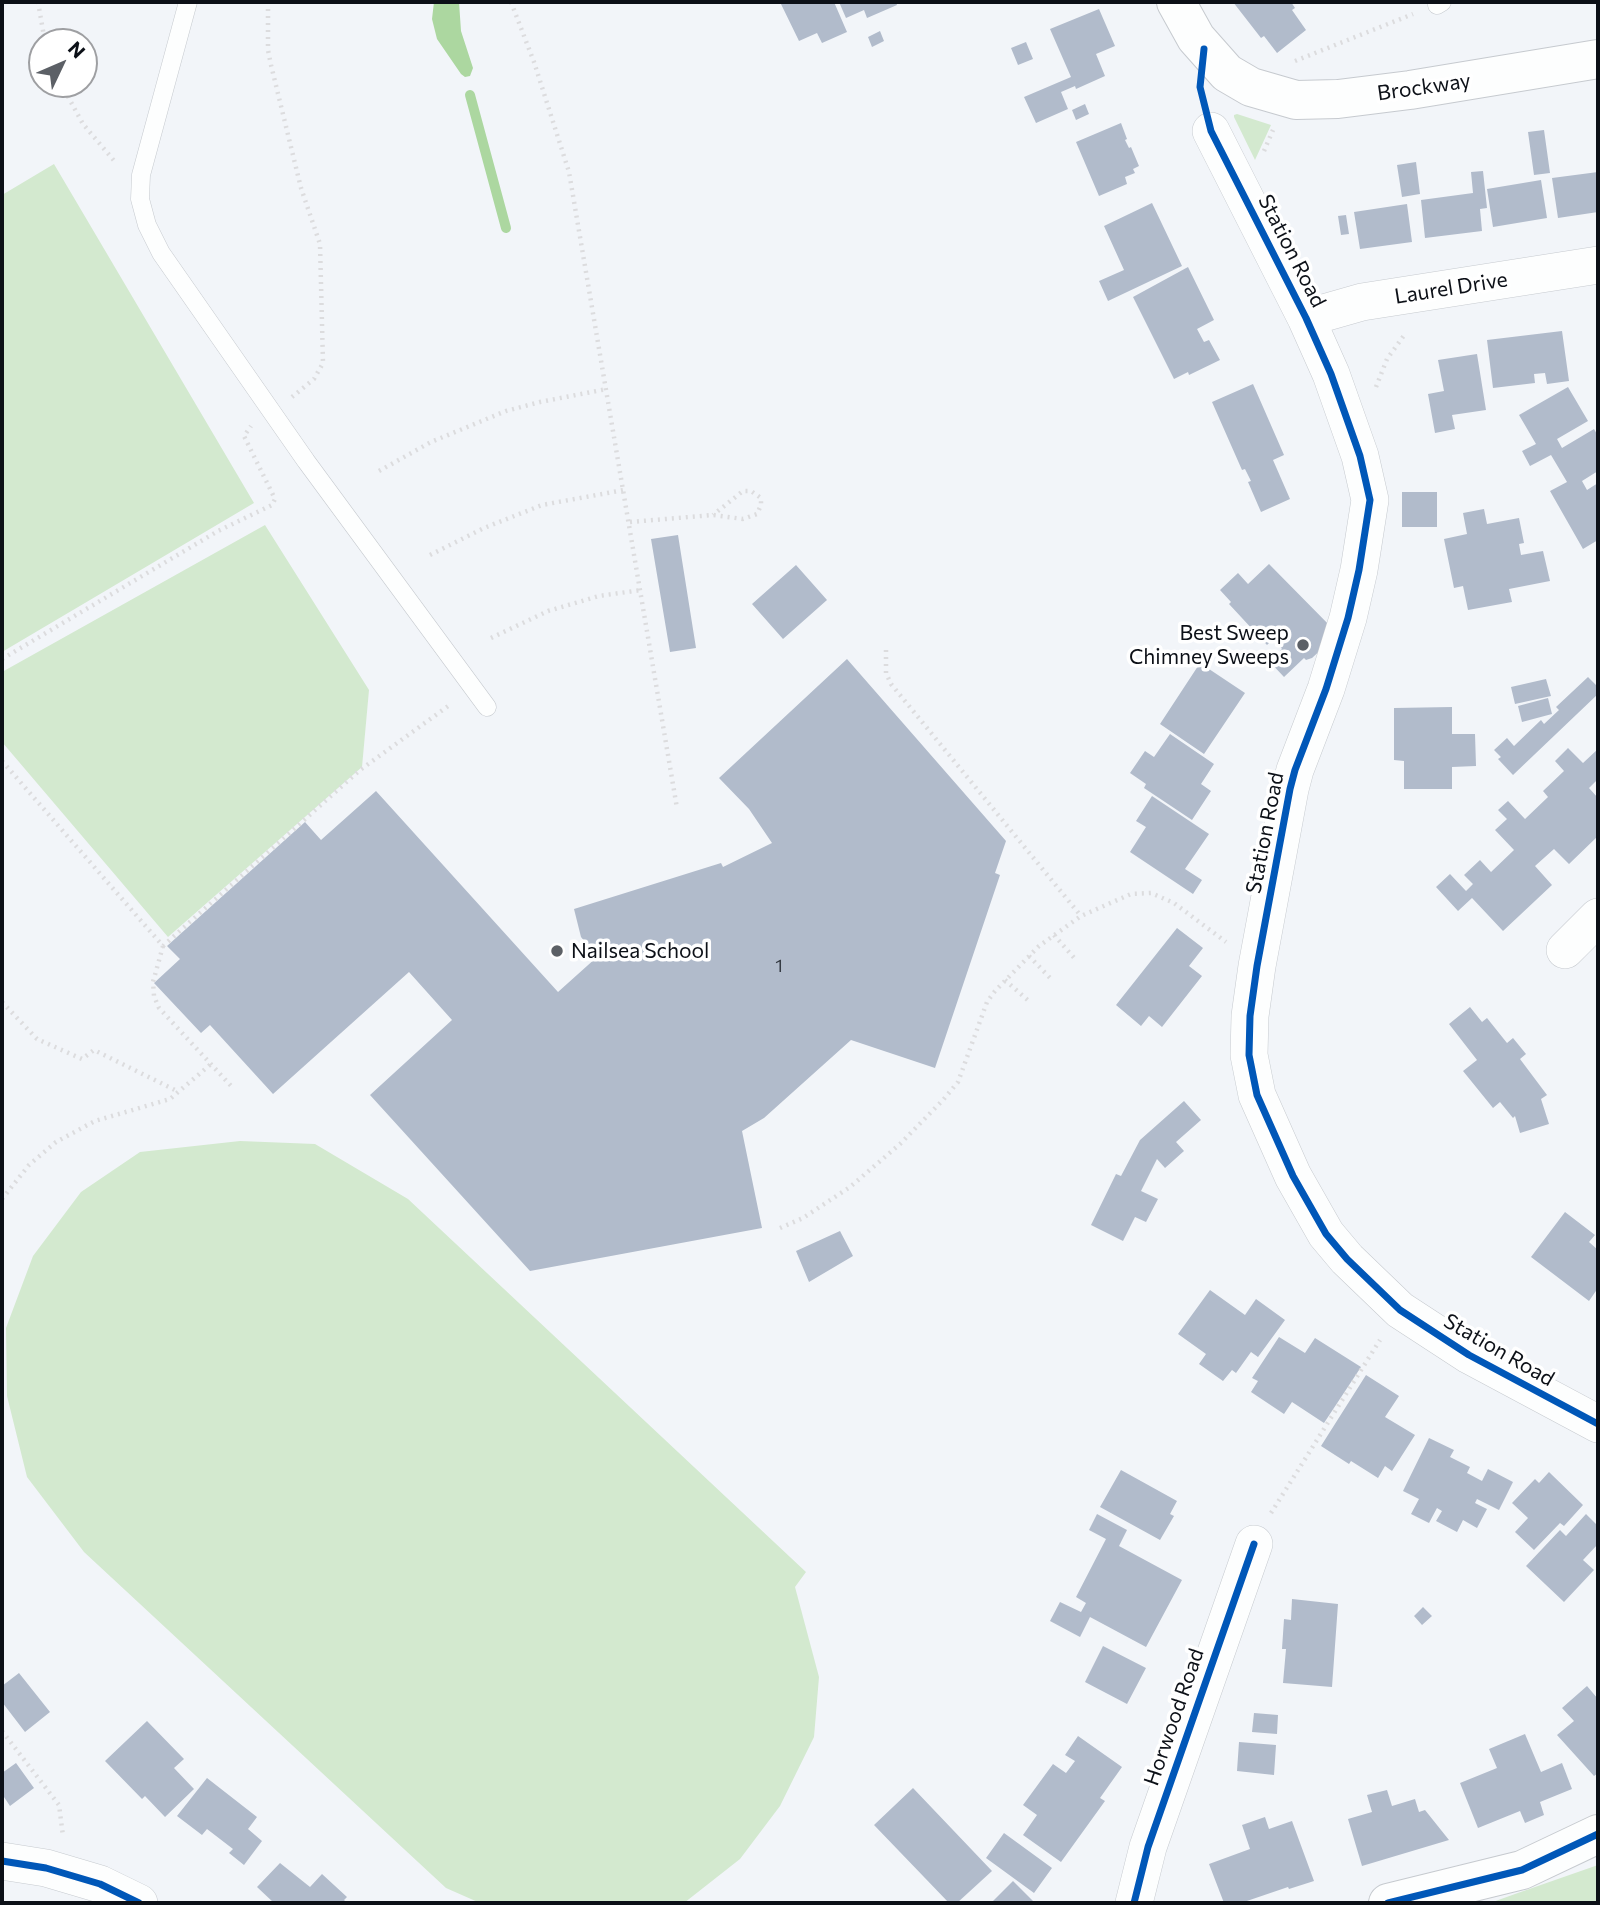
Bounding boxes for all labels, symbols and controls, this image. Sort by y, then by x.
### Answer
north arrow [28,28,98,98]
text: N [64,36,90,63]
street label: Brockway [1376,68,1472,106]
street label: Station Road [1253,190,1331,312]
street label: Laurel Drive [1393,267,1509,309]
place label: Best Sweep Chimney Sweeps [1129,620,1289,670]
marker: Best Sweep Chimney Sweeps [1295,637,1311,653]
street label: Station Road [1241,770,1289,896]
place label: Nailsea School [571,938,709,964]
marker: Nailsea School [549,943,565,959]
house number: 1 [775,955,783,977]
street label: Station Road [1439,1308,1559,1392]
street label: Horwood Road [1139,1645,1209,1789]

